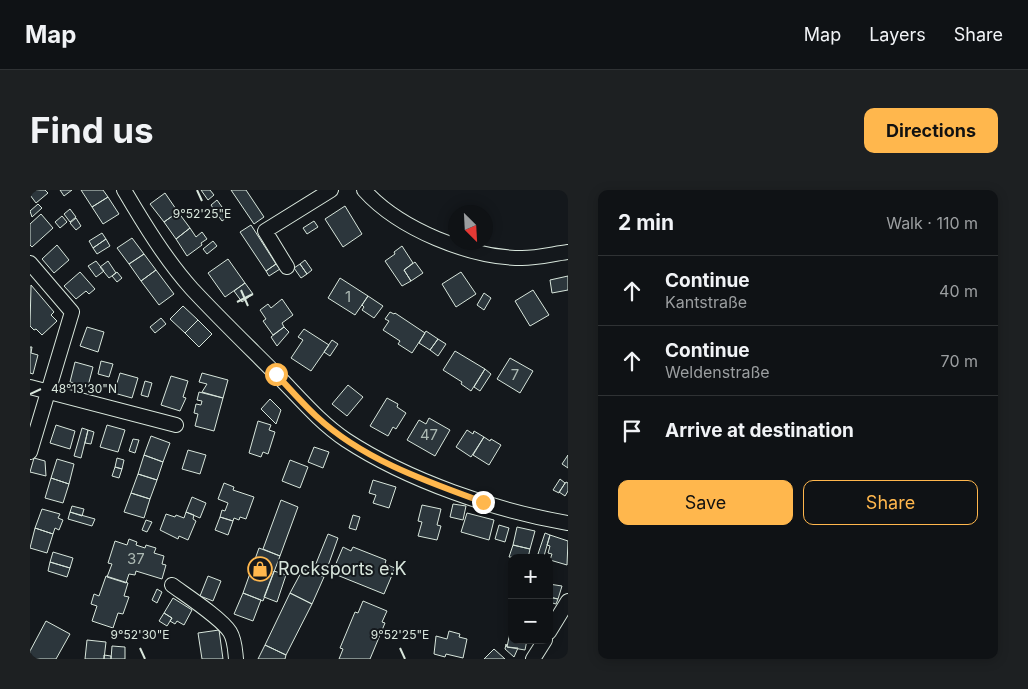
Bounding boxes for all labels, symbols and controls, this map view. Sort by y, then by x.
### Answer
text: Map [25,20,76,49]
text: Map [804,24,841,45]
text: Layers [869,24,926,45]
text: Share [954,24,1003,45]
button: Directions [864,108,998,153]
text: Find us [30,109,154,151]
north arrow [448,205,493,250]
text: 9°52'25"E [173,206,231,221]
text: 2 min [618,210,674,235]
text: Walk · 110 m [886,213,978,233]
text: Continue [665,269,750,292]
icon: ahead [618,277,646,305]
text: 40 m [939,281,978,301]
house number: 1 [345,287,351,306]
text: Kantstraße [665,292,747,312]
text: Continue [665,339,750,362]
icon: ahead [618,347,646,375]
text: 70 m [941,351,978,371]
text: Weldenstraße [665,362,770,382]
route start [265,363,288,386]
house number: 7 [511,365,519,384]
text: 48°13'30"N [51,381,117,396]
icon: arrive [618,417,646,445]
text: Arrive at destination [665,419,854,442]
house number: 47 [420,425,438,444]
button: Save [618,480,793,525]
button: Share [803,480,978,525]
route end [472,491,495,514]
house number: 37 [127,549,145,568]
map controls [508,554,553,644]
button: + [508,554,553,599]
shop icon: Rocksports e.K [247,556,273,582]
place label: Rocksports e.K [278,558,407,579]
button: − [508,599,553,644]
text: 9°52'30"E [111,627,169,642]
text: 9°52'25"E [371,627,429,642]

